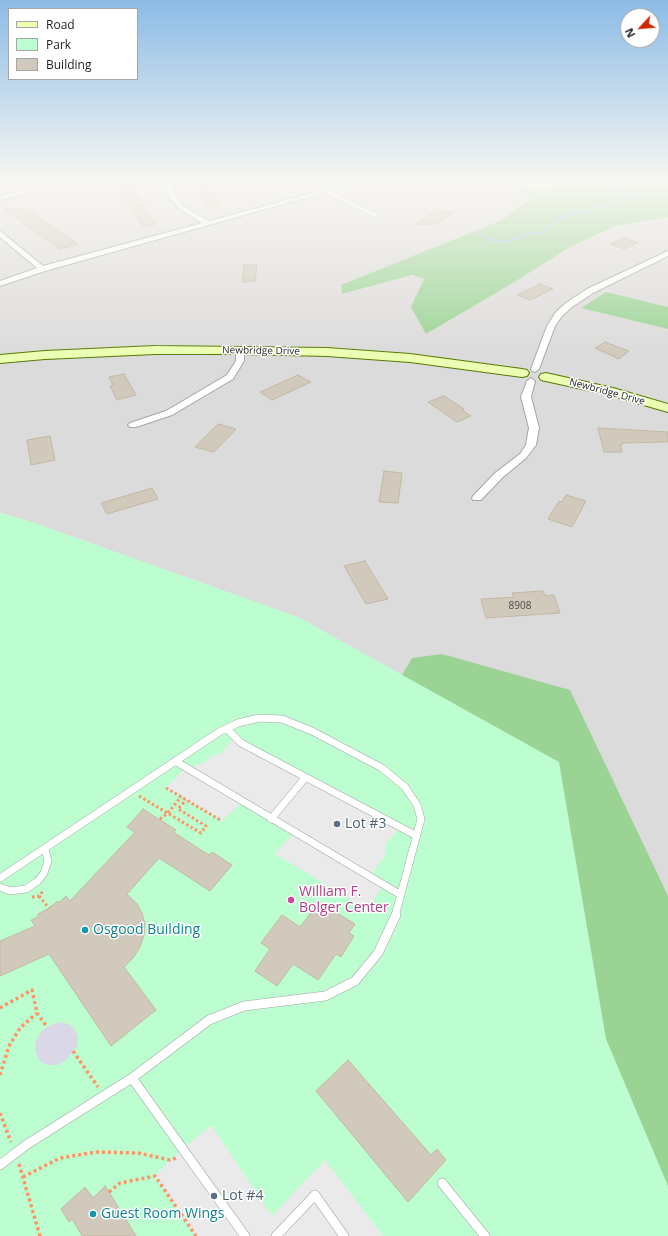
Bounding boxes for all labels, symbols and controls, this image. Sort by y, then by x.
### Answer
legend [8,8,138,80]
north arrow [620,8,660,48]
text: Road [46,16,75,33]
text: N [621,26,638,40]
text: Park [46,36,71,53]
text: Building [46,56,91,73]
street label: Newbridge Drive [222,344,300,358]
street label: Newbridge Drive [568,376,646,408]
house number: 8908 [509,600,531,612]
place label: Lot #3 [345,816,386,832]
marker: Lot #3 [332,819,342,829]
place label: William F. Bolger Center [299,884,389,916]
marker: William F. Bolger Center [286,895,296,905]
place label: Osgood Building [93,922,200,938]
marker: Osgood Building [80,925,90,935]
place label: Lot #4 [222,1188,263,1204]
marker: Lot #4 [209,1191,219,1201]
place label: Guest Room Wings [101,1206,224,1222]
marker: Guest Room Wings [88,1209,98,1219]

